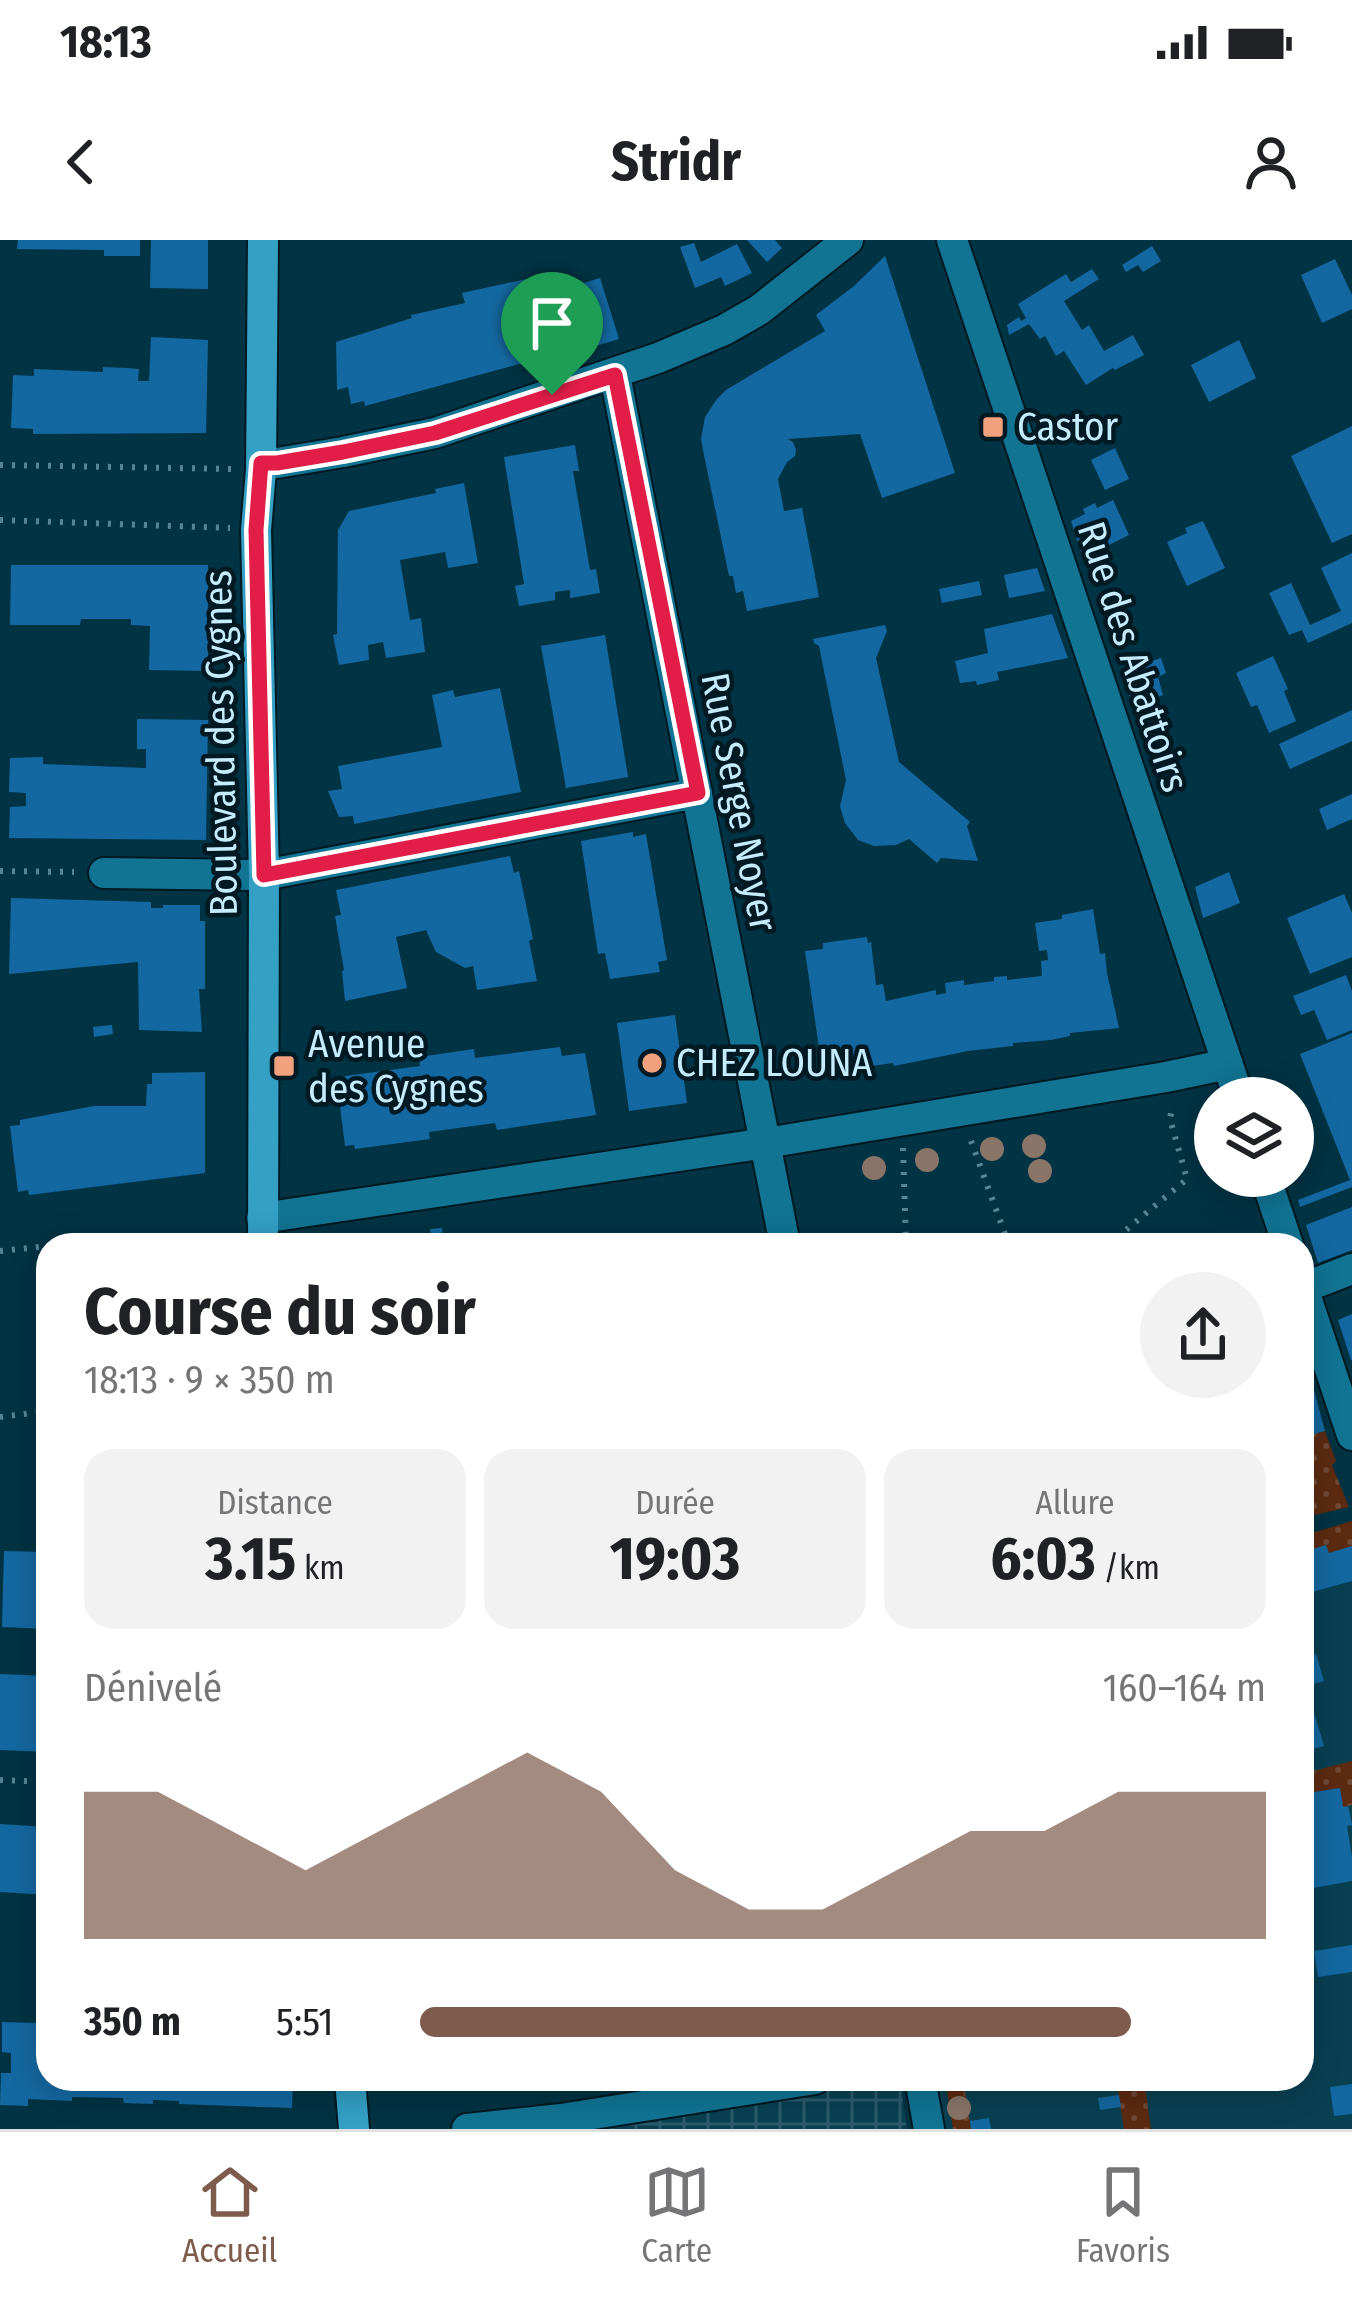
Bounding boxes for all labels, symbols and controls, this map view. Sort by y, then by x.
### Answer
text: 18:13 [60,15,152,69]
icon: back [48,129,114,195]
icon: person [1238,129,1304,195]
text: Stridr [611,130,741,194]
pin [501,272,603,395]
icon: arrive [519,290,585,356]
place label: Castor [1017,404,1119,450]
marker: Castor [980,414,1006,440]
street label: Rue des Abattoirs [1068,516,1198,798]
street label: Boulevard des Cygnes [195,570,247,916]
street label: Rue Serge Noyer [691,669,787,935]
place label: Avenue des Cygnes [308,1021,484,1112]
place label: CHEZ LOUNA [676,1040,873,1086]
marker: CHEZ LOUNA [639,1050,665,1076]
marker: Avenue des Cygnes [271,1053,297,1079]
map controls [1194,1077,1314,1197]
button: layers [1194,1077,1314,1197]
text: Course du soir [84,1272,476,1351]
button: share [1140,1272,1266,1398]
text: 18:13 · 9 × 350 m [84,1357,335,1403]
text: Distance [217,1483,333,1523]
text: Durée [635,1483,715,1523]
text: Allure [1036,1483,1114,1523]
text: 3.15 [205,1523,296,1595]
text: 19:03 [610,1523,740,1595]
text: 6:03 [990,1523,1096,1595]
text: km [296,1548,345,1588]
text: /km [1096,1548,1160,1588]
text: Dénivelé [84,1665,222,1711]
text: 160–164 m [1103,1665,1266,1711]
text: 350 m [84,1999,181,2045]
text: 5:51 [276,1999,334,2045]
tab: Accueil [182,2159,277,2271]
tab: Carte [641,2159,712,2271]
tab: Favoris [1076,2159,1170,2271]

